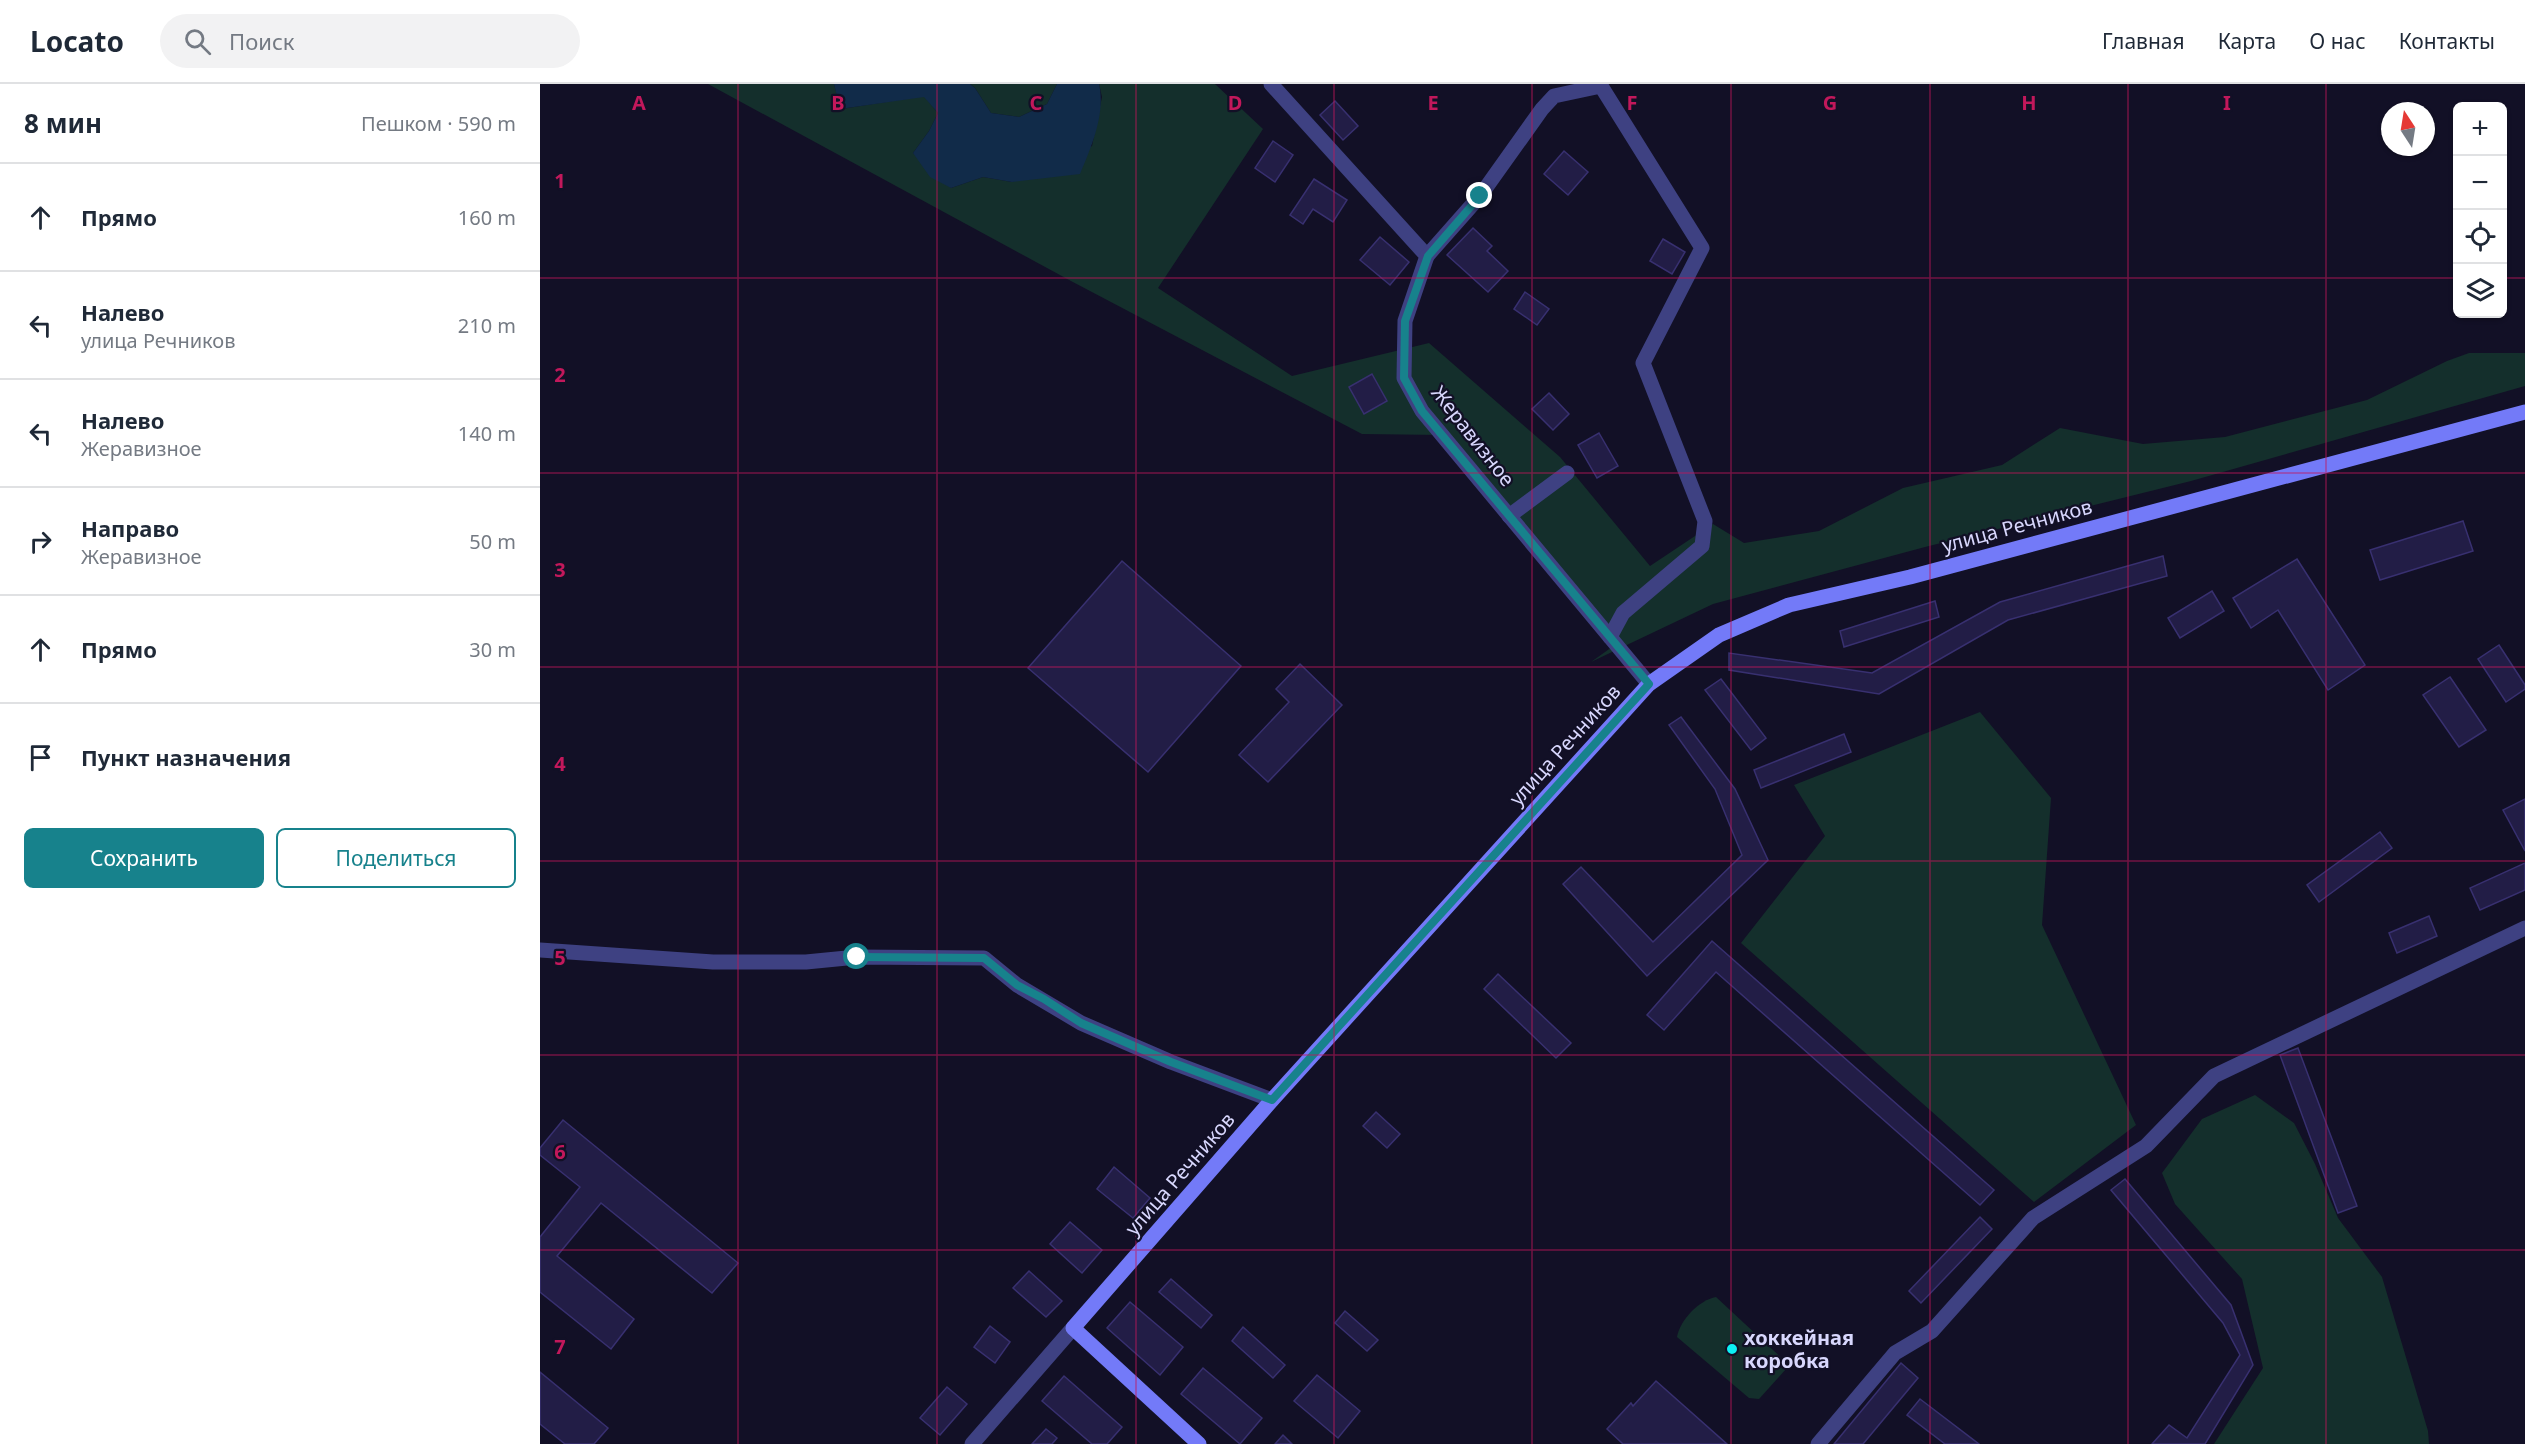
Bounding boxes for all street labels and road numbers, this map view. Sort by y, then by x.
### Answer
street label: Жеравизное [1426,380,1521,492]
street label: улица Речников [1939,492,2095,559]
street label: улица Речников [1503,678,1626,811]
street label: улица Речников [1119,1107,1240,1241]

